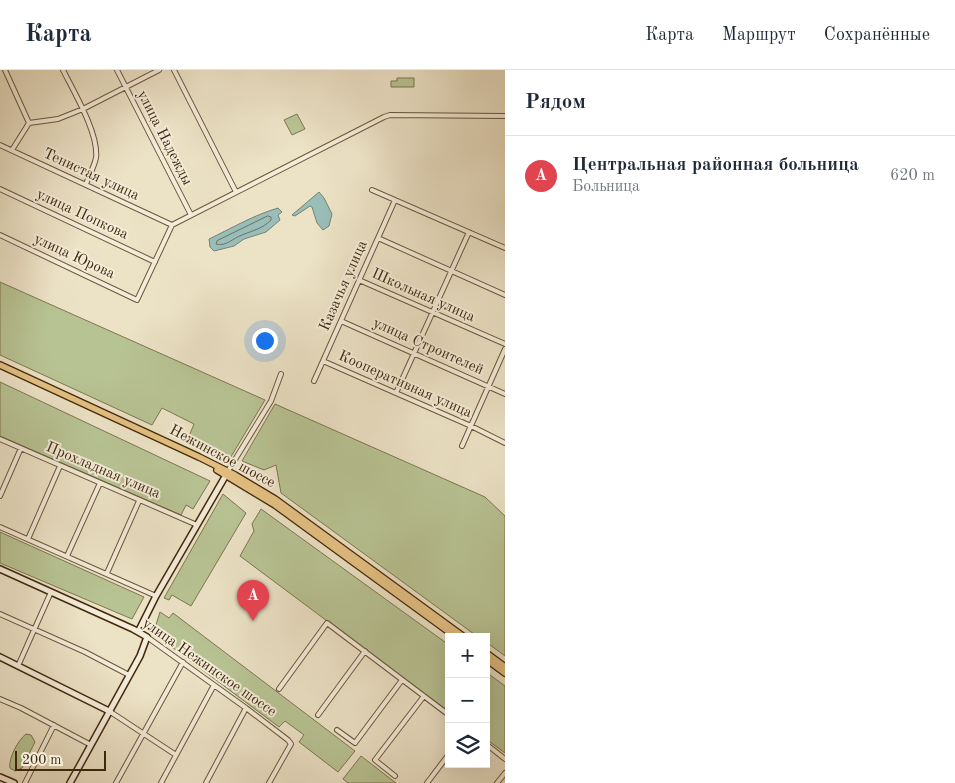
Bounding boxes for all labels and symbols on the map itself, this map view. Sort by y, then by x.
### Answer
street label: улица Надежды [134,88,194,188]
street label: Тенистая улица [41,146,142,204]
street label: улица Попкова [34,187,131,243]
street label: улица Юрова [31,232,117,283]
street label: Казачья улица [317,238,371,333]
street label: Школьная улица [369,267,477,326]
street label: улица Строителей [370,316,486,378]
your location [252,328,278,354]
street label: Кооперативная улица [336,349,475,421]
street label: Нежинское шоссе [167,423,277,491]
street label: Прохладная улица [44,440,163,502]
pin: A [237,580,269,621]
street label: улица Нежинское шоссе [139,616,279,720]
scale bar [15,748,106,771]

